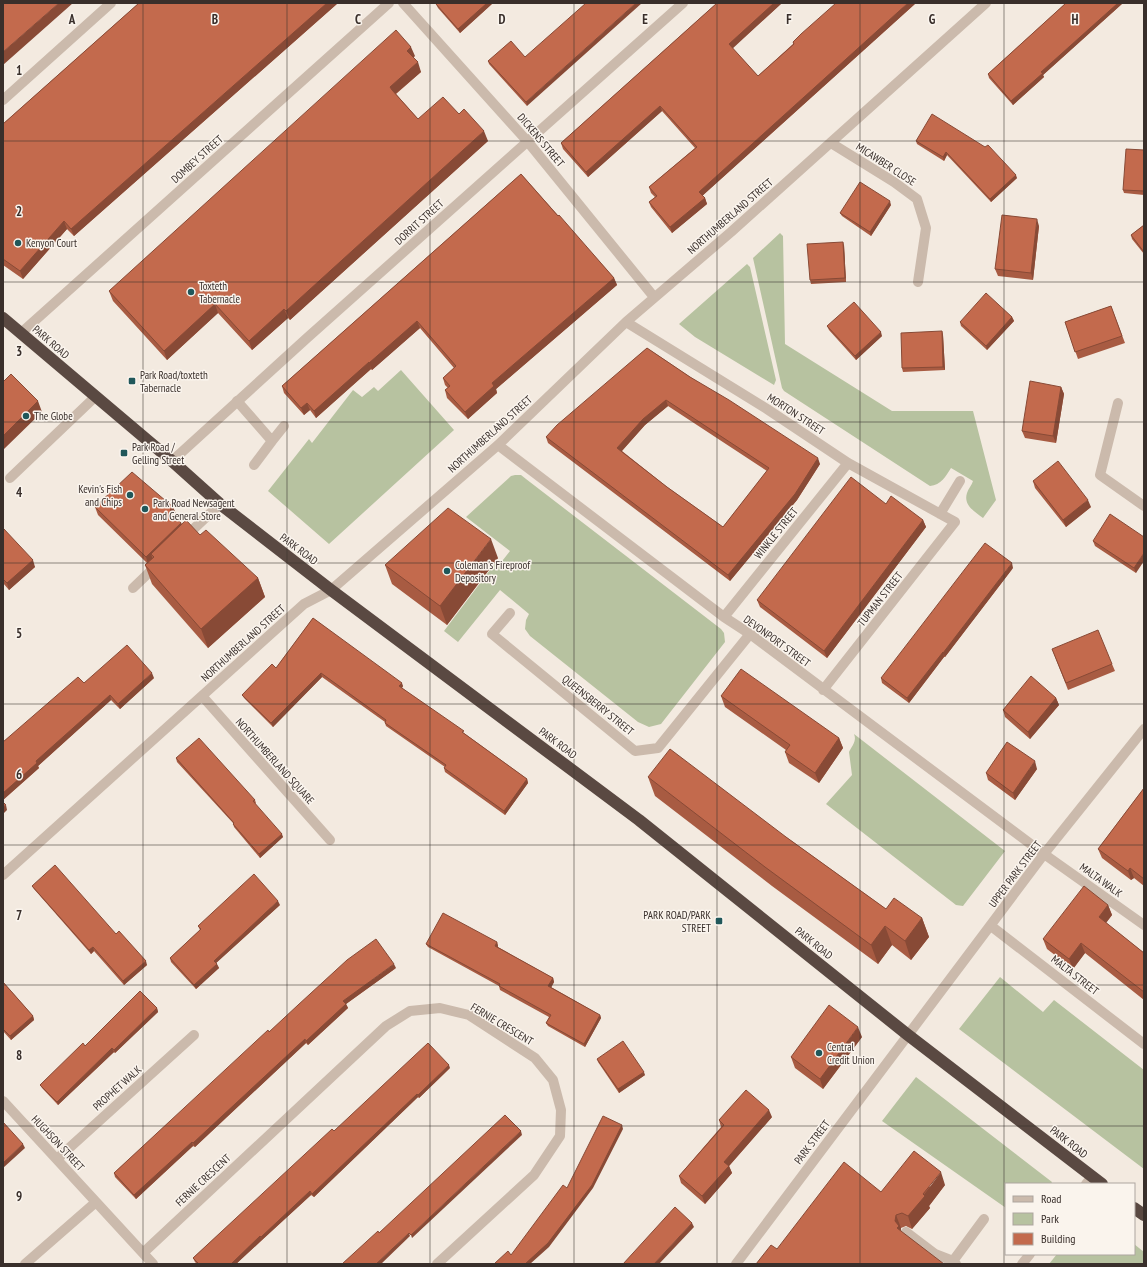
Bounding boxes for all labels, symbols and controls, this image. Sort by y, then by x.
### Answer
text: A [68,11,76,28]
text: B [212,11,218,28]
text: C [355,11,361,28]
text: D [499,11,506,28]
text: E [642,11,648,28]
text: F [786,11,792,28]
text: G [929,11,936,28]
text: H [1072,11,1079,28]
text: 1 [16,62,22,79]
street label: DICKENS STREET [515,110,568,170]
street label: DOMBEY STREET [168,132,226,186]
street label: MICAWBER CLOSE [853,139,919,189]
street label: NORTHUMBERLAND STREET [684,175,776,257]
street label: DORRIT STREET [392,196,446,248]
text: 2 [16,203,22,220]
place label: Kenyon Court [26,236,77,250]
marker: Kenyon Court [13,238,23,248]
place label: Toxteth Tabernacle [199,279,240,306]
marker: Toxteth Tabernacle [186,287,196,297]
street label: PARK ROAD [30,322,72,362]
text: 3 [16,343,22,360]
place label: Park Road/toxteth Tabernacle [140,368,208,395]
marker: Park Road/toxteth Tabernacle [127,376,137,386]
street label: MORTON STREET [765,390,827,438]
street label: NORTHUMBERLAND STREET [445,392,535,476]
place label: The Globe [34,409,73,423]
marker: The Globe [21,411,31,421]
place label: Park Road / Gelling Street [132,440,184,467]
marker: Park Road / Gelling Street [119,448,129,458]
place label: Kevin's Fish and Chips [78,482,122,509]
text: 4 [16,484,23,501]
marker: Kevin's Fish and Chips [125,490,135,500]
place label: Park Road Newsagent and General Store [153,496,235,523]
marker: Park Road Newsagent and General Store [140,504,150,514]
street label: WINKLE STREET [751,504,801,562]
street label: PARK ROAD [277,530,321,568]
place label: Coleman's Fireproof Depository [455,558,531,585]
marker: Coleman's Fireproof Depository [442,566,452,576]
street label: TUPMAN STREET [854,569,906,629]
street label: NORTHUMBERLAND STREET [198,601,288,685]
street label: DEVONPORT STREET [741,612,813,670]
text: 5 [16,625,22,642]
street label: QUEENSBERRY STREET [559,672,637,738]
street label: NORTHUMBERLAND SQUARE [233,715,318,807]
street label: PARK ROAD [536,724,580,762]
text: 6 [16,766,22,783]
street label: UPPER PARK STREET [985,838,1045,910]
street label: MALTA WALK [1077,860,1126,900]
text: 7 [16,907,22,924]
place label: PARK ROAD/PARK STREET [643,908,712,935]
marker: PARK ROAD/PARK STREET [714,916,724,926]
street label: PARK ROAD [792,924,836,962]
street label: MALTA STREET [1048,952,1102,998]
street label: FERNIE CRESCENT [468,1000,536,1048]
place label: Central Credit Union [827,1040,875,1067]
text: 8 [16,1047,22,1064]
marker: Central Credit Union [814,1048,824,1058]
street label: PROPHET WALK [90,1062,145,1113]
street label: HUGHSON STREET [29,1112,87,1174]
street label: PARK STREET [791,1117,833,1167]
street label: PARK ROAD [1047,1123,1091,1161]
street label: FERNIE CRESCENT [172,1151,234,1209]
legend [1005,1183,1135,1255]
text: 9 [16,1188,22,1205]
text: Road [1041,1191,1061,1206]
text: Park [1041,1211,1059,1226]
text: Building [1041,1231,1076,1246]

